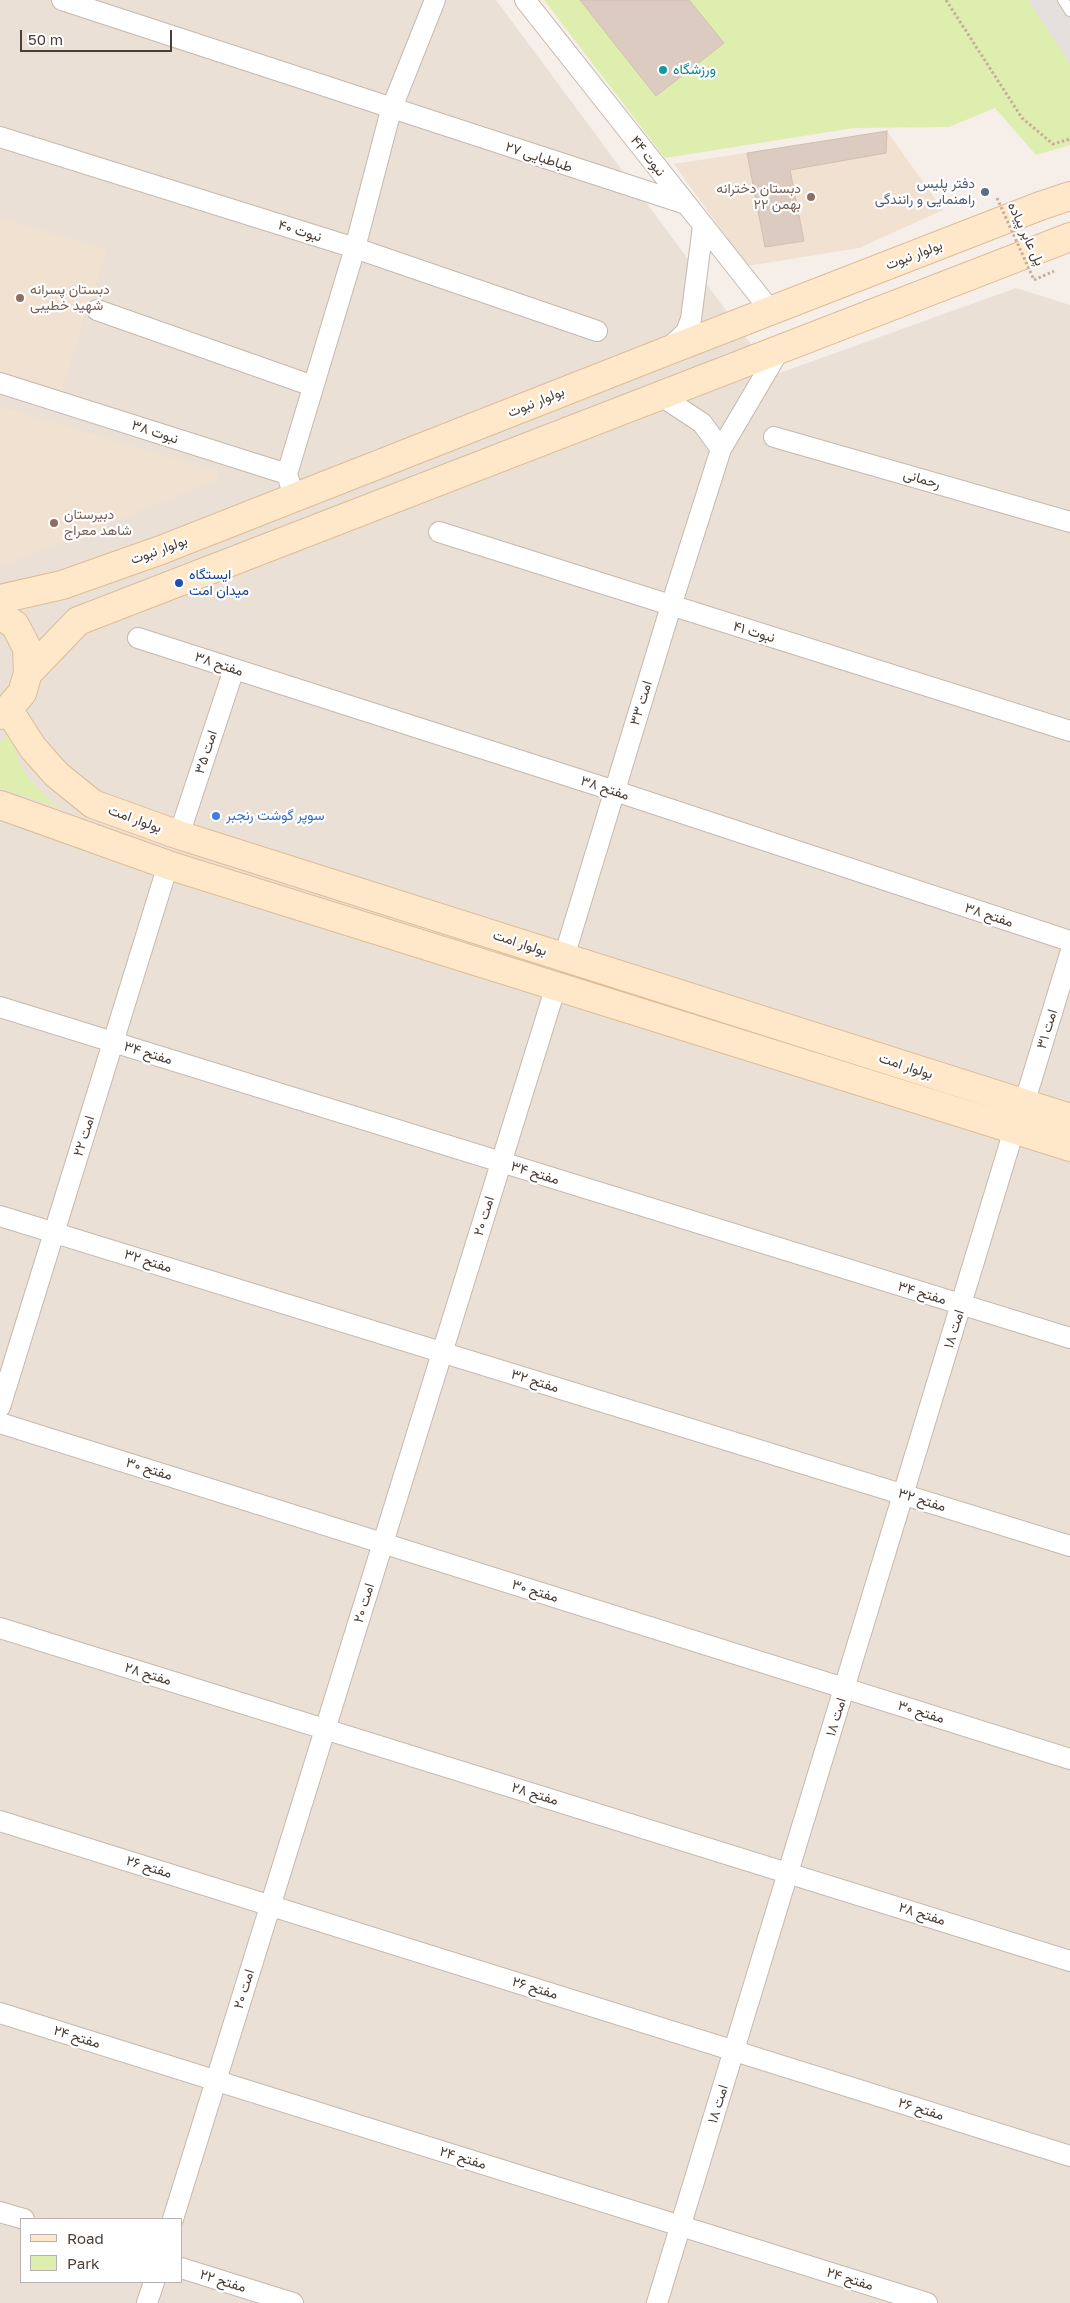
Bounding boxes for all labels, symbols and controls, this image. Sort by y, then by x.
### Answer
scale bar [22,20,175,52]
text: 50 m [28,30,63,48]
place label: ورزشگاه [673,62,716,78]
marker: ورزشگاه [657,64,669,76]
street label: نبوت ۴۴ [627,132,669,180]
street label: طباطبایی ۲۷ [503,138,575,176]
place label: دفتر پلیس راهنمایی و رانندگی [875,176,975,208]
place label: دبستان دخترانه ۲۲ بهمن [716,181,801,213]
marker: دفتر پلیس راهنمایی و رانندگی [979,186,991,198]
marker: دبستان دخترانه ۲۲ بهمن [805,191,817,203]
street label: پل عابر پیاده [1004,199,1048,269]
street label: نبوت ۴۰ [276,216,324,246]
street label: بولوار نبوت [883,237,945,273]
place label: دبستان پسرانه شهید خطیبی [30,282,110,314]
marker: دبستان پسرانه شهید خطیبی [14,292,26,304]
street label: بولوار نبوت [505,383,567,421]
street label: نبوت ۳۸ [129,417,181,447]
street label: رحمانی [901,466,943,492]
place label: دبیرستان شاهد معراج [64,507,132,540]
marker: دبیرستان شاهد معراج [48,517,60,529]
street label: بولوار نبوت [128,532,190,568]
place label: ایستگاه میدان امت [189,567,249,600]
marker: ایستگاه میدان امت [173,577,185,589]
street label: نبوت ۴۱ [731,618,777,646]
street label: مفتح ۳۸ [193,648,245,680]
street label: امت ۳۳ [626,679,656,727]
street label: امت ۳۵ [191,728,221,776]
street label: مفتح ۳۸ [579,772,631,804]
street label: بولوار امت [106,802,164,836]
place label: سوپر گوشت رنجبر [226,808,325,824]
marker: سوپر گوشت رنجبر [210,810,222,822]
street label: مفتح ۳۸ [963,899,1015,931]
street label: بولوار امت [491,926,549,960]
street label: امت ۳۱ [1033,1007,1061,1051]
street label: مفتح ۳۴ [122,1038,174,1068]
street label: بولوار امت [877,1049,935,1083]
street label: امت ۲۲ [70,1114,98,1158]
street label: مفتح ۳۴ [509,1158,561,1188]
street label: امت ۲۰ [470,1194,498,1238]
street label: مفتح ۳۲ [122,1246,174,1276]
street label: مفتح ۳۴ [896,1278,948,1308]
street label: امت ۱۸ [940,1308,968,1350]
street label: مفتح ۳۲ [509,1366,561,1396]
street label: مفتح ۳۰ [124,1454,174,1484]
street label: مفتح ۳۲ [896,1485,948,1515]
street label: مفتح ۳۰ [510,1576,560,1606]
street label: امت ۲۰ [350,1581,378,1625]
street label: مفتح ۲۸ [123,1659,173,1689]
street label: امت ۱۸ [822,1696,850,1738]
street label: مفتح ۳۰ [896,1697,946,1727]
street label: مفتح ۲۸ [510,1779,560,1809]
street label: مفتح ۲۶ [124,1852,174,1882]
street label: مفتح ۲۸ [897,1899,947,1929]
street label: امت ۲۰ [230,1967,258,2011]
street label: مفتح ۲۶ [510,1973,560,2003]
street label: مفتح ۲۴ [52,2022,102,2052]
street label: امت ۱۸ [704,2083,732,2125]
street label: مفتح ۲۶ [896,2094,946,2124]
street label: مفتح ۲۴ [438,2143,488,2173]
legend [20,2218,182,2283]
text: Road [67,2229,104,2247]
text: Park [67,2254,99,2272]
street label: مفتح ۲۴ [825,2264,875,2294]
street label: مفتح ۲۲ [198,2266,248,2296]

